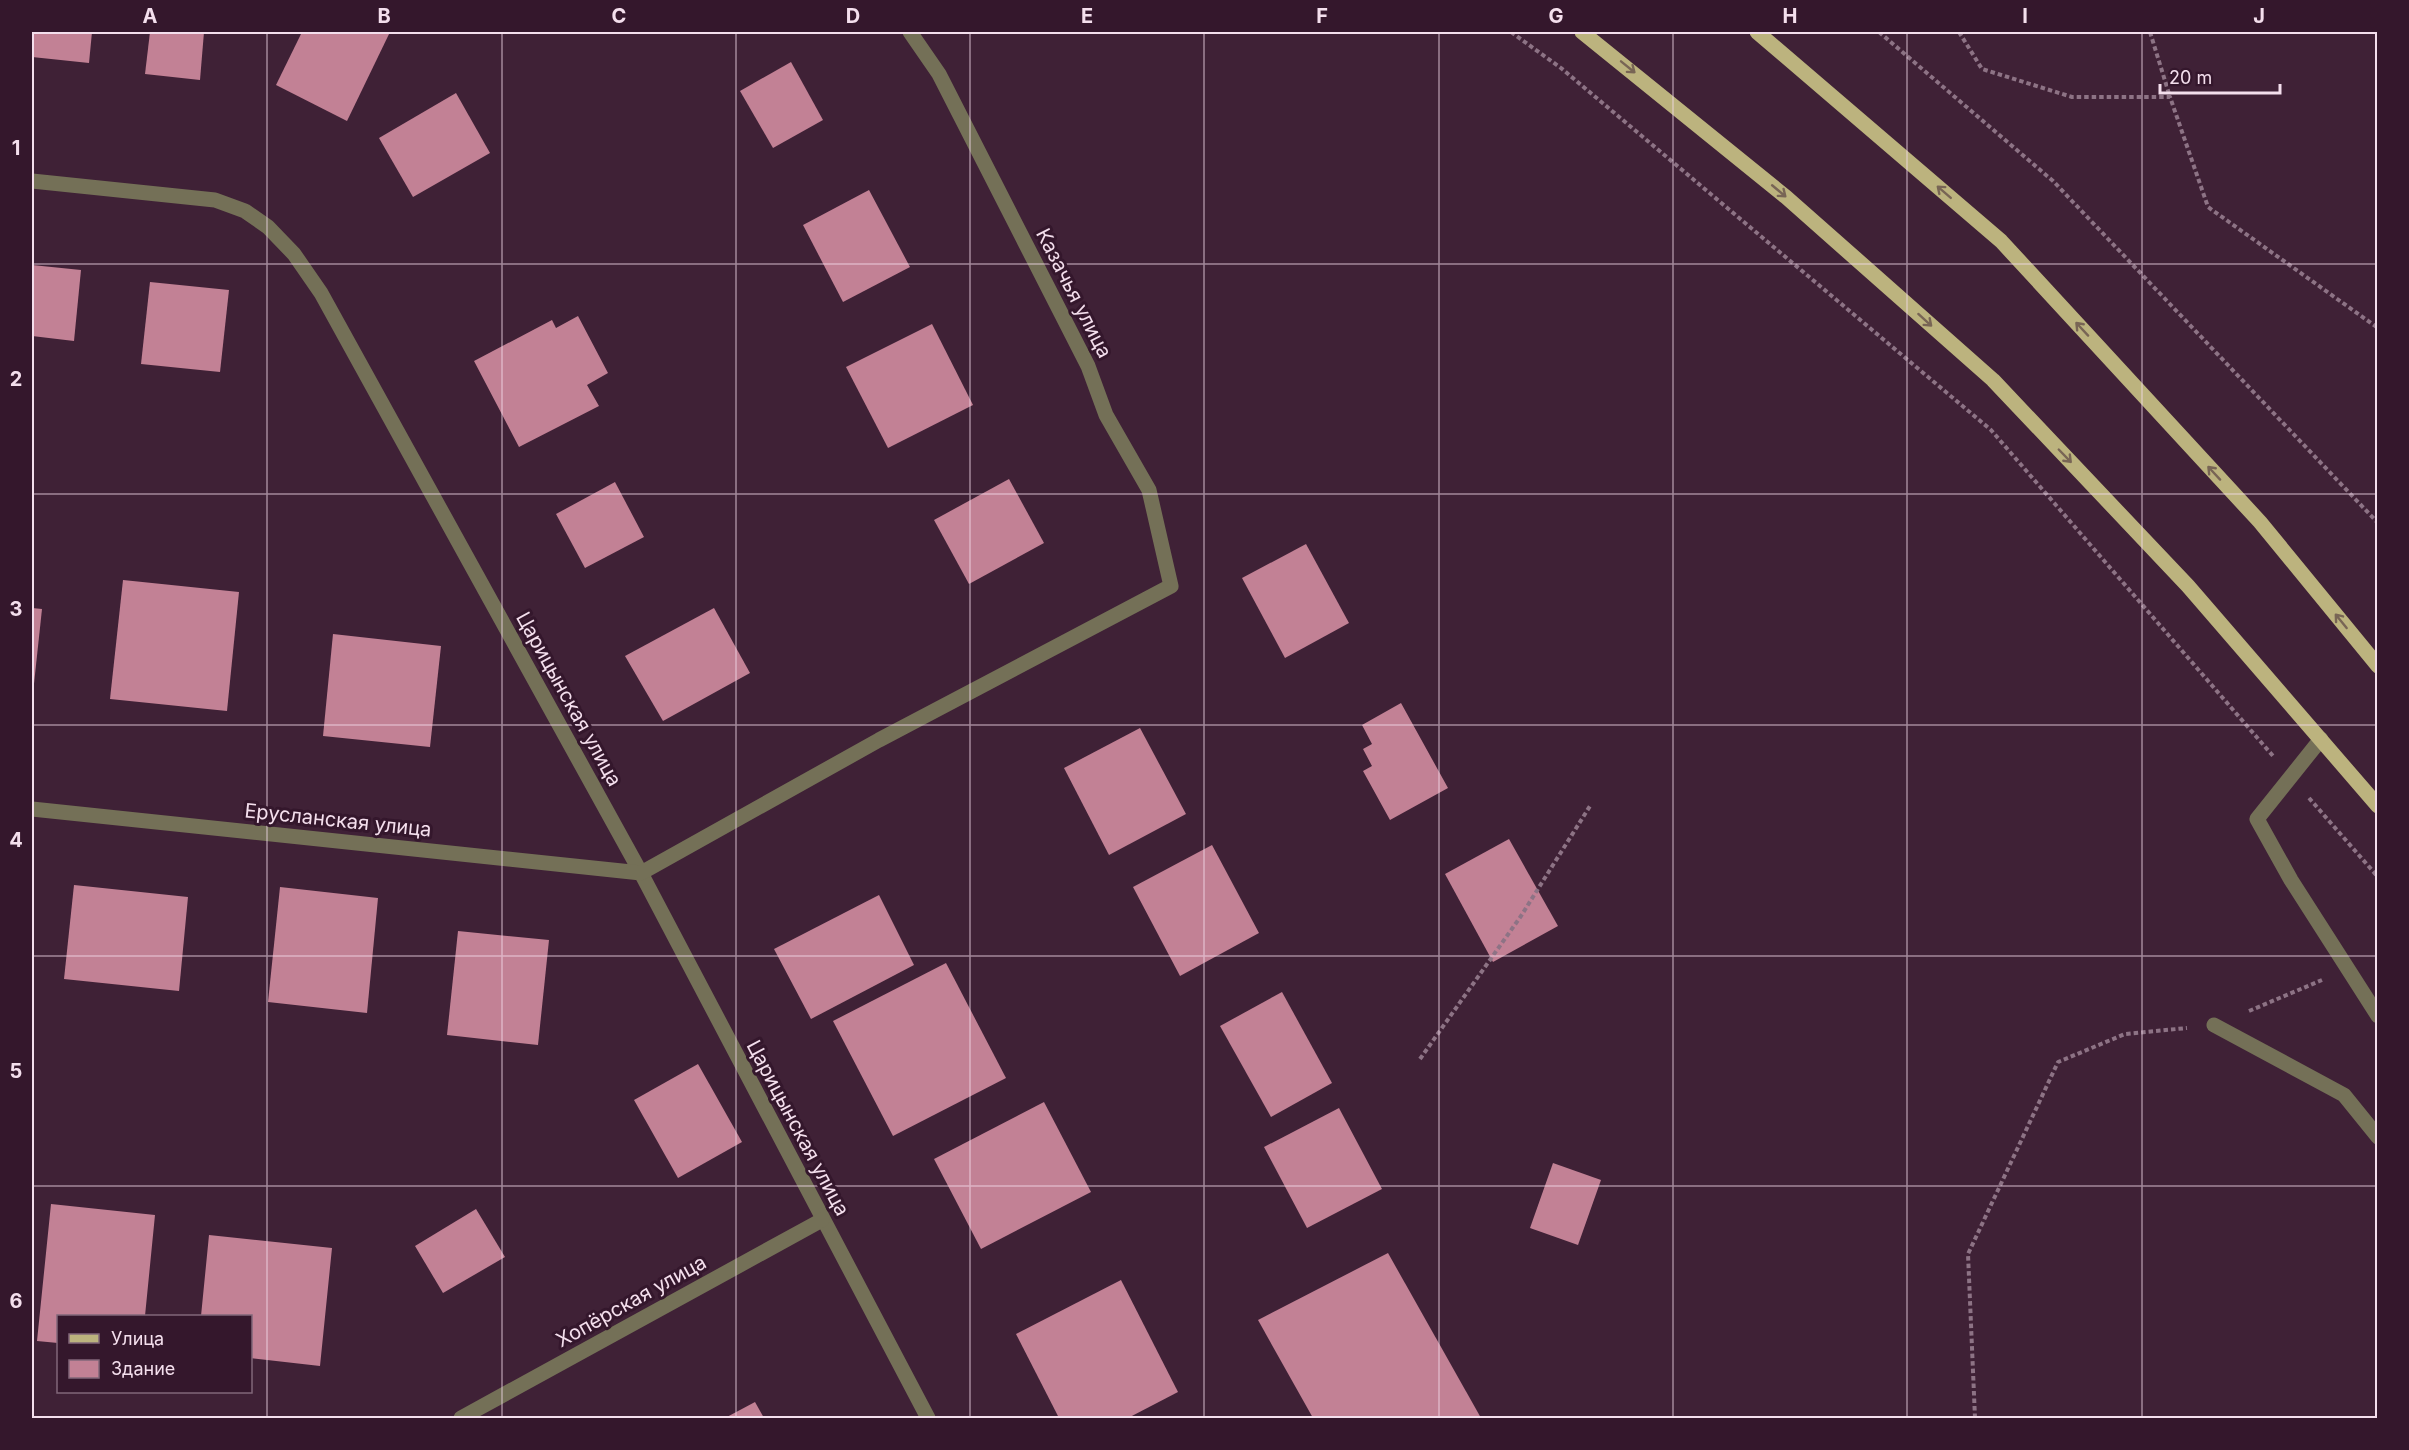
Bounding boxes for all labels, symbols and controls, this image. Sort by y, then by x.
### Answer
text: A [143,4,158,28]
text: B [377,4,391,28]
text: C [612,4,626,28]
text: D [846,4,860,28]
text: E [1081,4,1093,28]
text: F [1316,4,1328,28]
text: G [1548,4,1564,28]
text: H [1783,4,1797,28]
text: I [2022,4,2028,28]
text: J [2253,4,2265,28]
scale bar [2160,57,2280,95]
one-way arrow [1620,61,1636,74]
text: 20 m [2169,67,2212,88]
text: 1 [12,136,20,160]
one-way arrow [1771,184,1786,198]
one-way arrow [1937,185,1952,199]
street label: Казачья улица [1031,224,1117,362]
one-way arrow [1917,313,1932,327]
one-way arrow [2075,322,2089,337]
text: 2 [10,367,22,391]
one-way arrow [2058,448,2072,463]
one-way arrow [2207,465,2221,480]
text: 3 [10,597,22,621]
street label: Царицынская улица [511,608,627,790]
one-way arrow [2334,613,2347,629]
street label: Ерусланская улица [243,798,433,842]
text: 4 [9,828,23,852]
street label: Царицынская улица [742,1036,854,1220]
text: 5 [10,1059,22,1083]
street label: Хопёрская улица [552,1250,710,1352]
text: 6 [10,1289,23,1313]
legend [57,1315,252,1393]
text: Улица [111,1328,164,1349]
text: Здание [111,1358,175,1379]

